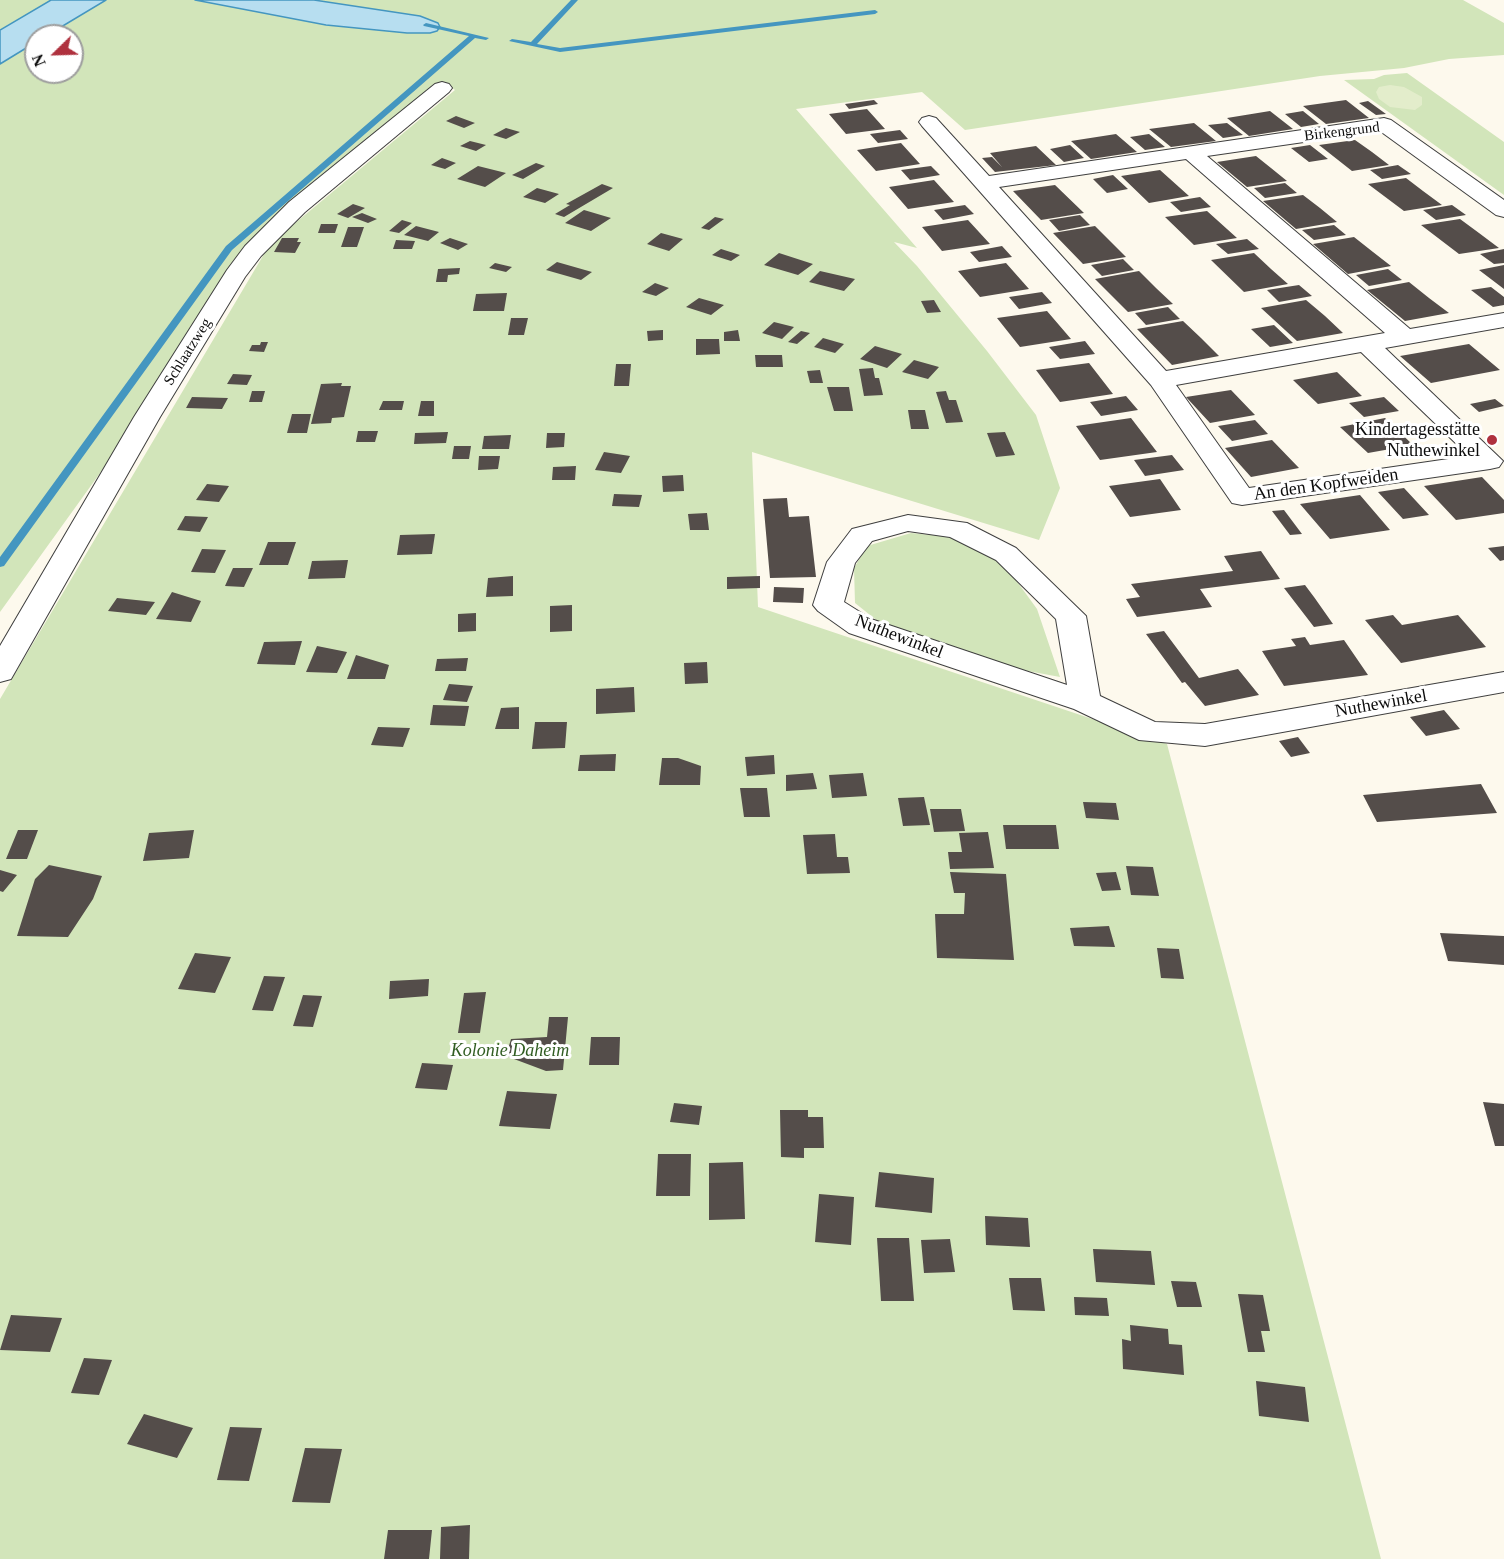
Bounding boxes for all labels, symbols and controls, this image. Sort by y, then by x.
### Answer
north arrow [24,24,84,84]
text: N [29,52,49,69]
street label: Birkengrund [1303,118,1381,146]
street label: Schlaatzweg [160,315,216,389]
place label: Kindertagesstätte Nuthewinkel [1355,419,1480,462]
marker: Kindertagesstätte Nuthewinkel [1485,433,1499,447]
street label: An den Kopfweiden [1252,464,1400,506]
street label: Nuthewinkel [852,610,946,664]
street label: Nuthewinkel [1333,685,1429,723]
park label: Kolonie Daheim [451,1040,569,1062]

